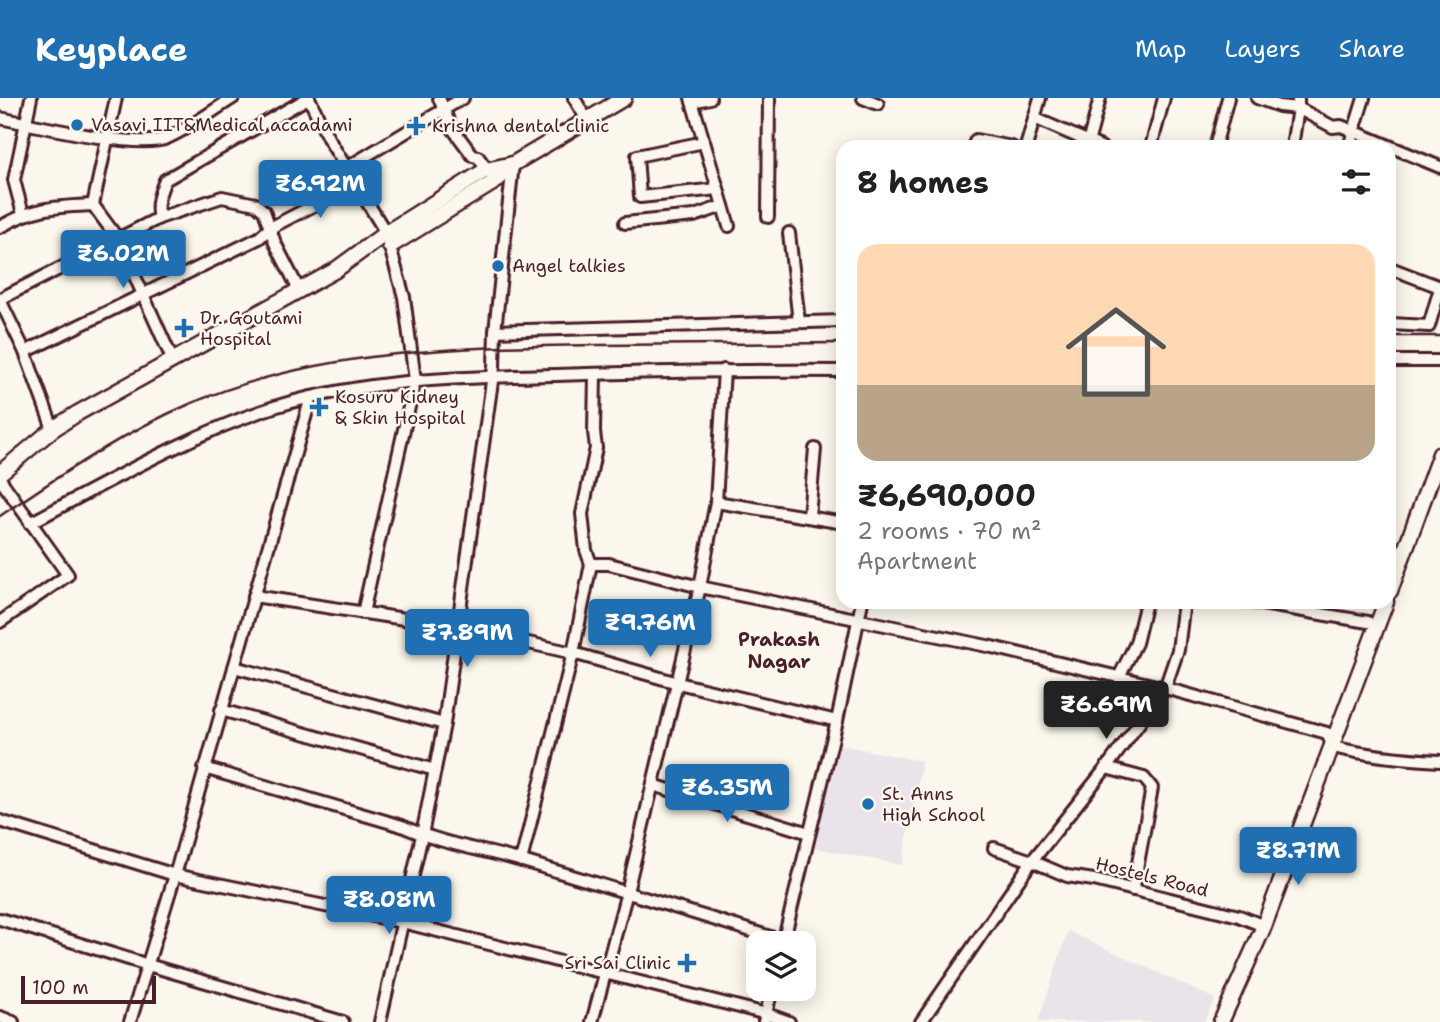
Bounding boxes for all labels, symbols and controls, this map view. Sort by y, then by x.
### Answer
text: Keyplace [35,27,188,72]
text: Map [1135,33,1186,65]
text: Layers [1224,33,1301,65]
text: Share [1339,33,1405,65]
place label: Vasavi IIT&Medical accadami [91,113,353,137]
place label: Krishna dental clinic [432,114,609,138]
marker: Krishna dental clinic [406,116,426,136]
marker: Vasavi IIT&Medical accadami [69,117,85,133]
pin: ₹6.92M [263,160,377,220]
text: 8 homes [857,162,989,203]
icon: filters [1337,163,1375,201]
text: ₹6.92M [275,168,365,198]
pin: ₹6.02M [66,230,180,290]
text: ₹6.02M [77,238,169,268]
place label: Angel talkies [512,254,626,278]
marker: Angel talkies [490,258,506,274]
icon: home [1053,289,1179,415]
place label: Dr. Goutami Hospital [200,306,303,351]
marker: Dr. Goutami Hospital [174,318,194,338]
place label: Kosuru Kidney & Skin Hospital [335,385,466,430]
marker: Kosuru Kidney & Skin Hospital [309,397,329,417]
text: ₹6,690,000 [857,475,1036,516]
text: 2 rooms · 70 m² [857,516,1042,546]
text: Apartment [857,546,977,576]
pin: ₹9.76M [593,600,707,659]
text: ₹9.76M [604,607,696,637]
pin: ₹7.89M [410,610,524,669]
text: ₹7.89M [421,617,513,647]
district label: Prakash Nagar [738,627,820,674]
pin: ₹6.69M [1049,682,1163,741]
text: ₹6.69M [1060,689,1152,719]
pin: ₹6.35M [670,764,784,824]
text: ₹6.35M [681,772,773,802]
place label: St. Anns High School [882,782,985,827]
marker: St. Anns High School [860,796,876,812]
pin: ₹8.71M [1241,828,1355,887]
text: ₹8.71M [1256,835,1340,865]
street label: Hostels Road [1093,851,1211,903]
pin: ₹8.08M [332,876,446,936]
text: ₹8.08M [342,884,436,914]
map controls [746,931,816,1001]
button: layers [746,931,816,1001]
place label: Sri Sai Clinic [564,951,671,975]
marker: Sri Sai Clinic [677,953,697,973]
scale bar [21,973,156,1005]
text: 100 m [32,975,89,1000]

